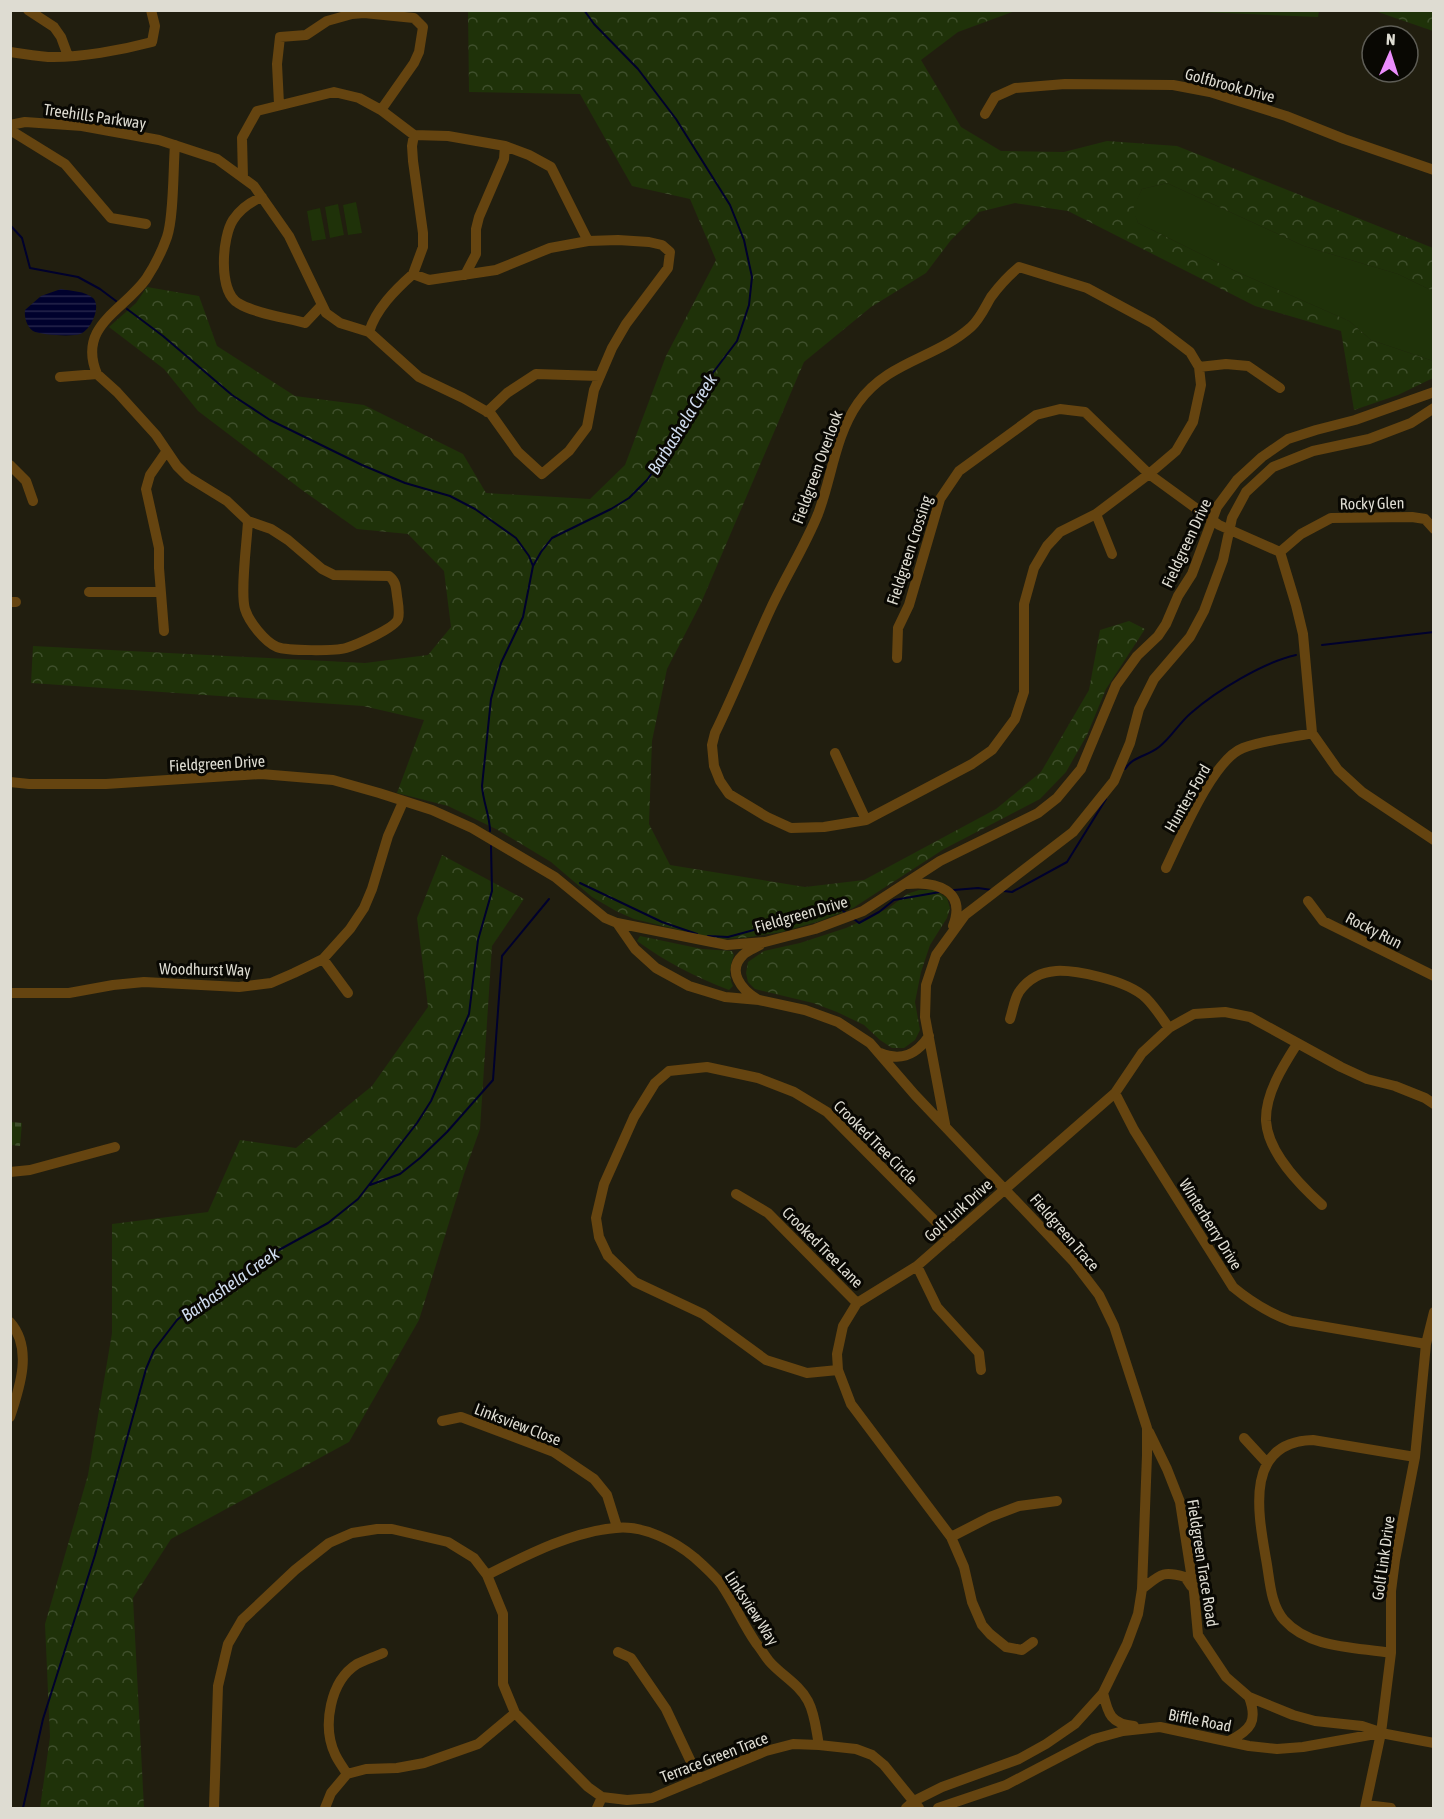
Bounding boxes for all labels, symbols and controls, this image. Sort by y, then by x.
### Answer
north arrow [1360,24,1420,84]
text: N [1386,30,1396,48]
street label: Golfbrook Drive [1183,64,1277,106]
street label: Treehills Parkway [43,100,148,133]
water label: Barbashela Creek [643,369,722,478]
street label: Fieldgreen Overlook [788,408,847,526]
street label: Fieldgreen Crossing [883,493,936,607]
street label: Rocky Glen [1339,493,1405,514]
street label: Fieldgreen Drive [1158,496,1215,591]
street label: Fieldgreen Drive [169,751,266,776]
street label: Hunters Ford [1160,761,1214,835]
street label: Fieldgreen Drive [752,892,850,937]
street label: Rocky Run [1342,908,1405,953]
street label: Woodhurst Way [159,959,251,980]
street label: Crooked Tree Circle [830,1096,922,1188]
street label: Golf Link Drive [920,1175,996,1245]
street label: Winterberry Drive [1175,1175,1246,1273]
street label: Fieldgreen Trace [1026,1190,1103,1275]
street label: Crooked Tree Lane [779,1203,867,1291]
water label: Barbashela Creek [177,1242,284,1325]
street label: Linksview Close [472,1399,564,1449]
street label: Fieldgreen Trace Road [1183,1498,1222,1628]
street label: Golf Link Drive [1368,1515,1398,1601]
street label: Linksview Way [721,1568,783,1649]
street label: Biffle Road [1167,1705,1233,1735]
street label: Terrace Green Trace [658,1728,770,1786]

